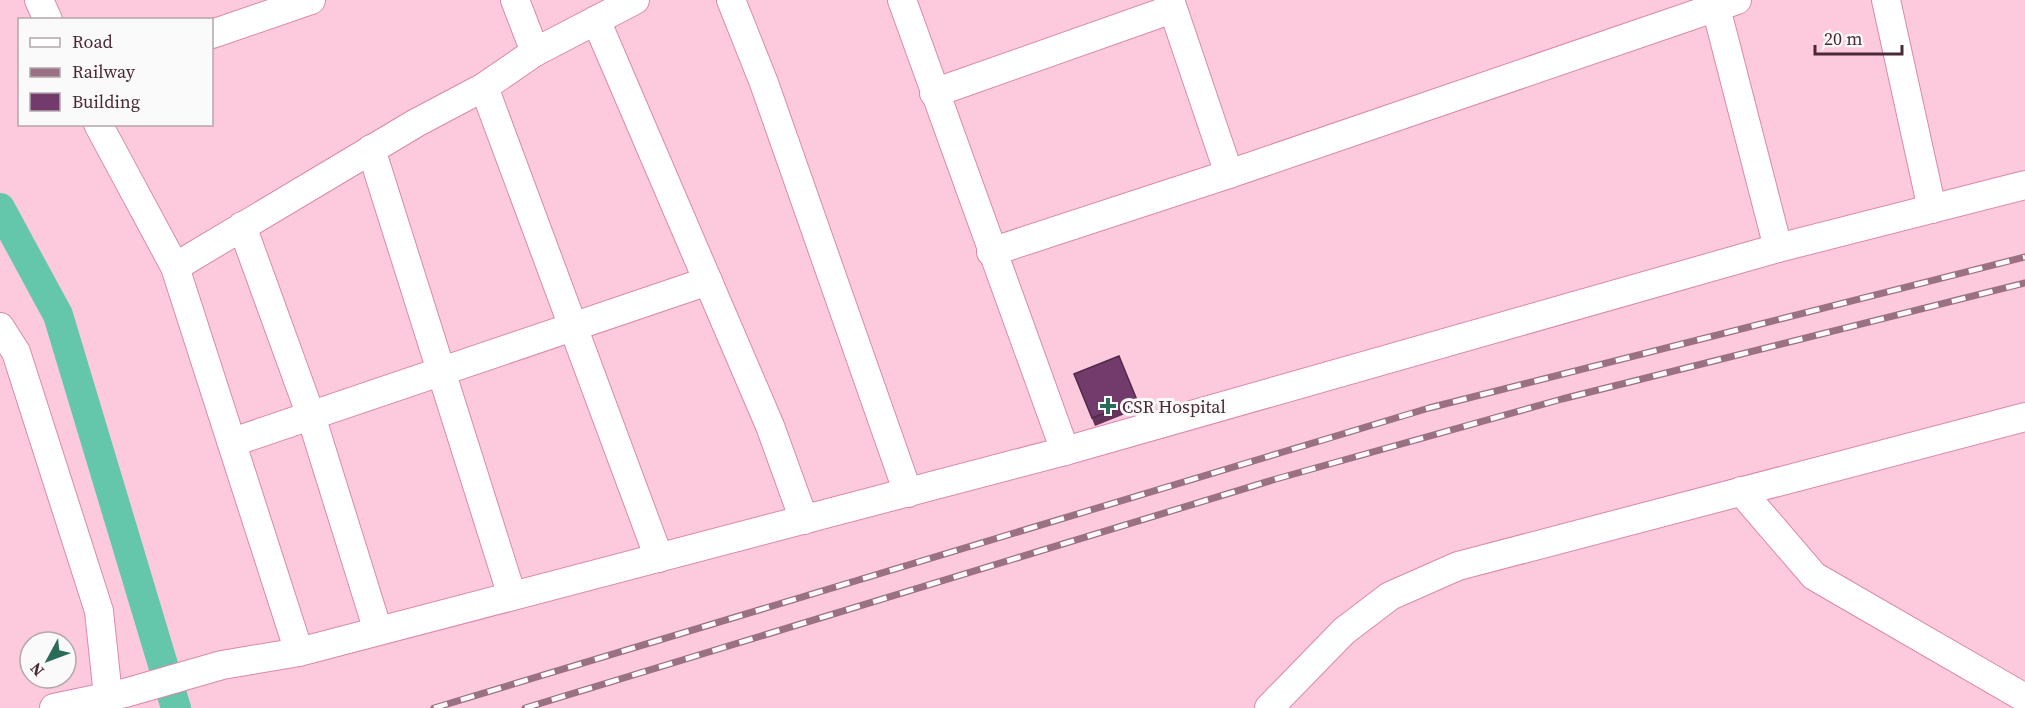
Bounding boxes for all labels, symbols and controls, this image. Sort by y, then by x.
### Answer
legend [18,18,213,126]
scale bar [1815,18,1902,56]
text: 20 m [1824,26,1862,51]
text: Road [72,29,113,54]
text: Railway [72,59,136,84]
text: Building [72,89,140,114]
place label: CSR Hospital [1122,394,1226,419]
marker: CSR Hospital [1099,397,1117,415]
north arrow [18,630,78,690]
text: N [24,658,49,681]

